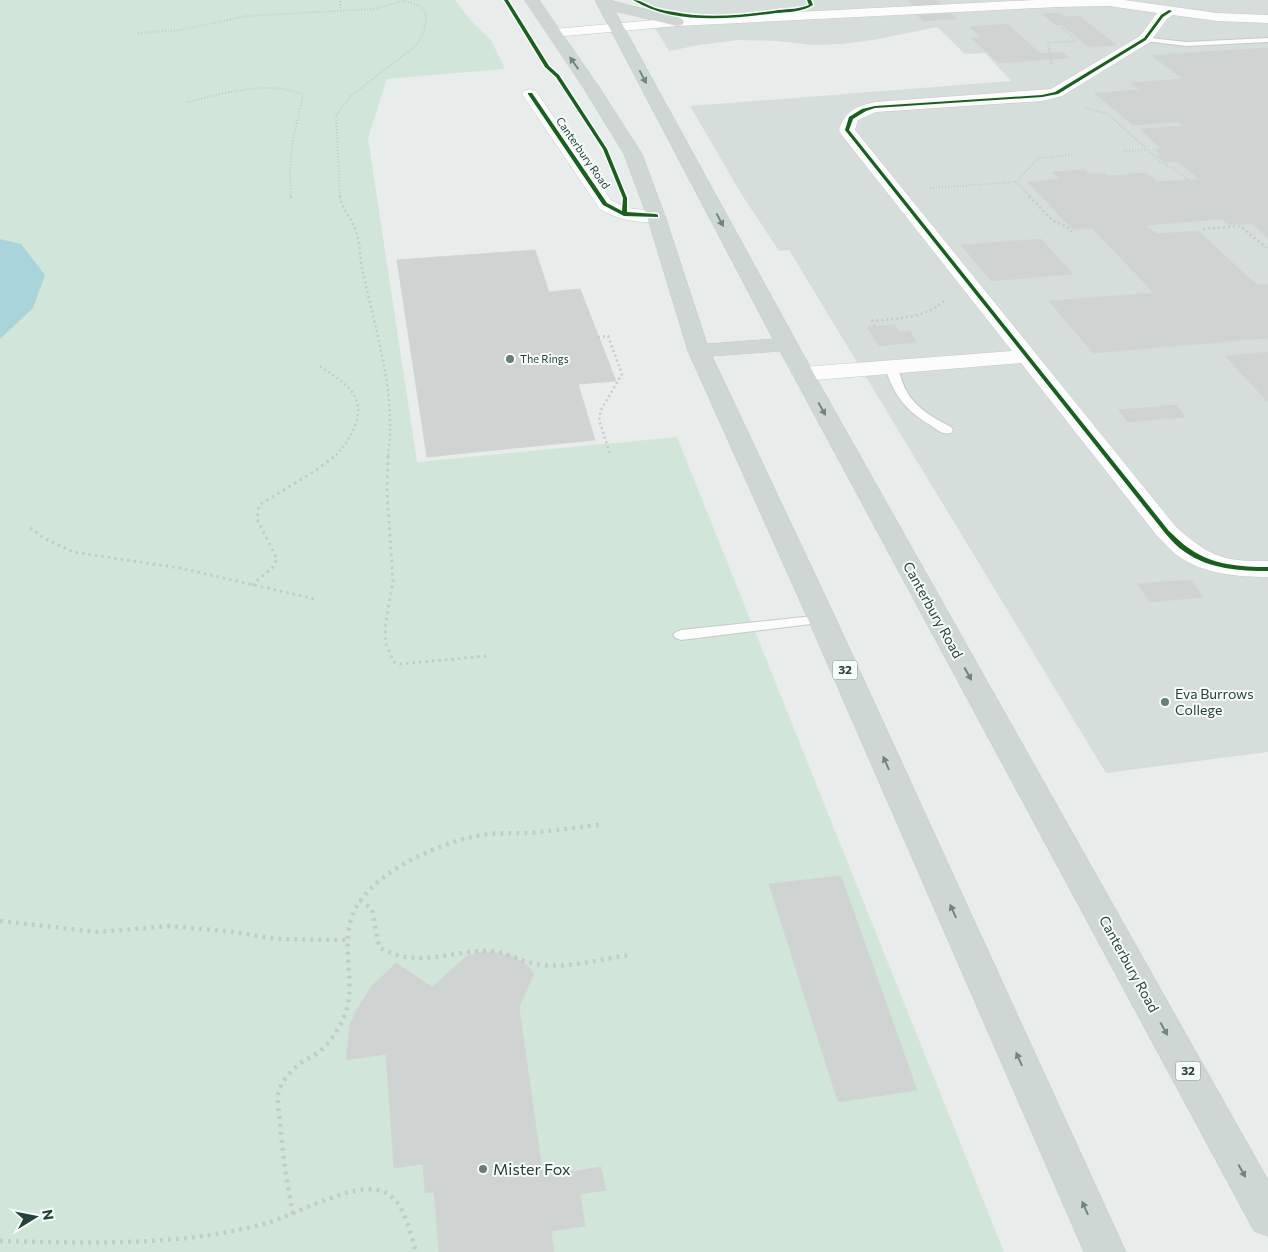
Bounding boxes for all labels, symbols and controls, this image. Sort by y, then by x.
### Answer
one-way arrow [569,56,579,70]
one-way arrow [639,69,647,84]
street label: Canterbury Road [554,114,613,191]
one-way arrow [716,213,725,226]
place label: The Rings [520,352,569,365]
marker: The Rings [504,353,516,365]
one-way arrow [818,402,826,417]
street label: Canterbury Road [900,558,967,661]
road number: 32 [832,660,858,680]
one-way arrow [964,667,973,681]
place label: Eva Burrows College [1175,685,1254,718]
marker: Eva Burrows College [1159,696,1171,708]
one-way arrow [882,756,890,770]
one-way arrow [948,904,956,918]
street label: Canterbury Road [1096,912,1163,1015]
one-way arrow [1160,1022,1169,1035]
one-way arrow [1015,1052,1023,1066]
road number: 32 [1176,1062,1200,1080]
place label: Mister Fox [493,1159,571,1178]
marker: Mister Fox [477,1163,489,1175]
one-way arrow [1238,1164,1247,1178]
north arrow [10,1192,60,1242]
one-way arrow [1081,1200,1090,1215]
text: N [39,1208,58,1221]

